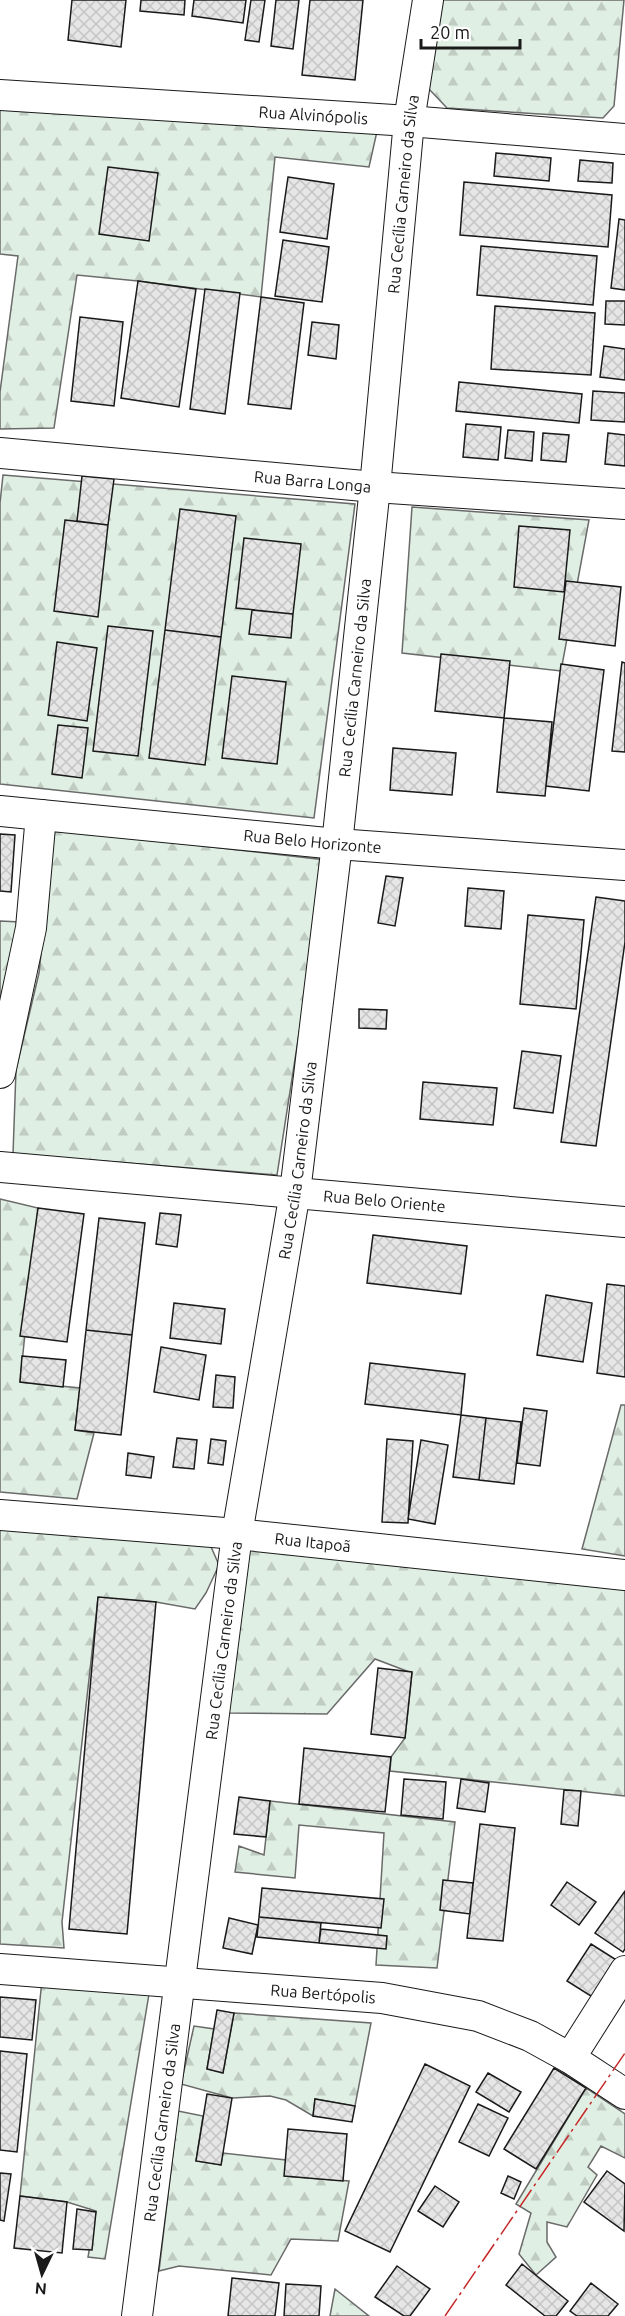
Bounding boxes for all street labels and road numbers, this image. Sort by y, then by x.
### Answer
street label: Rua Cecília Carneiro da Silva [384,93,422,294]
street label: Rua Alvinópolis [258,102,369,127]
street label: Rua Barra Longa [253,467,372,496]
street label: Rua Cecília Carneiro da Silva [335,577,374,778]
street label: Rua Belo Horizonte [243,826,382,856]
street label: Rua Cecília Carneiro da Silva [275,1060,320,1261]
street label: Rua Belo Oriente [323,1186,446,1215]
street label: Rua Itapoã [274,1529,352,1555]
street label: Rua Cecília Carneiro da Silva [202,1540,245,1741]
street label: Rua Bertópolis [270,1981,376,2006]
street label: Rua Cecília Carneiro da Silva [140,2022,183,2223]

